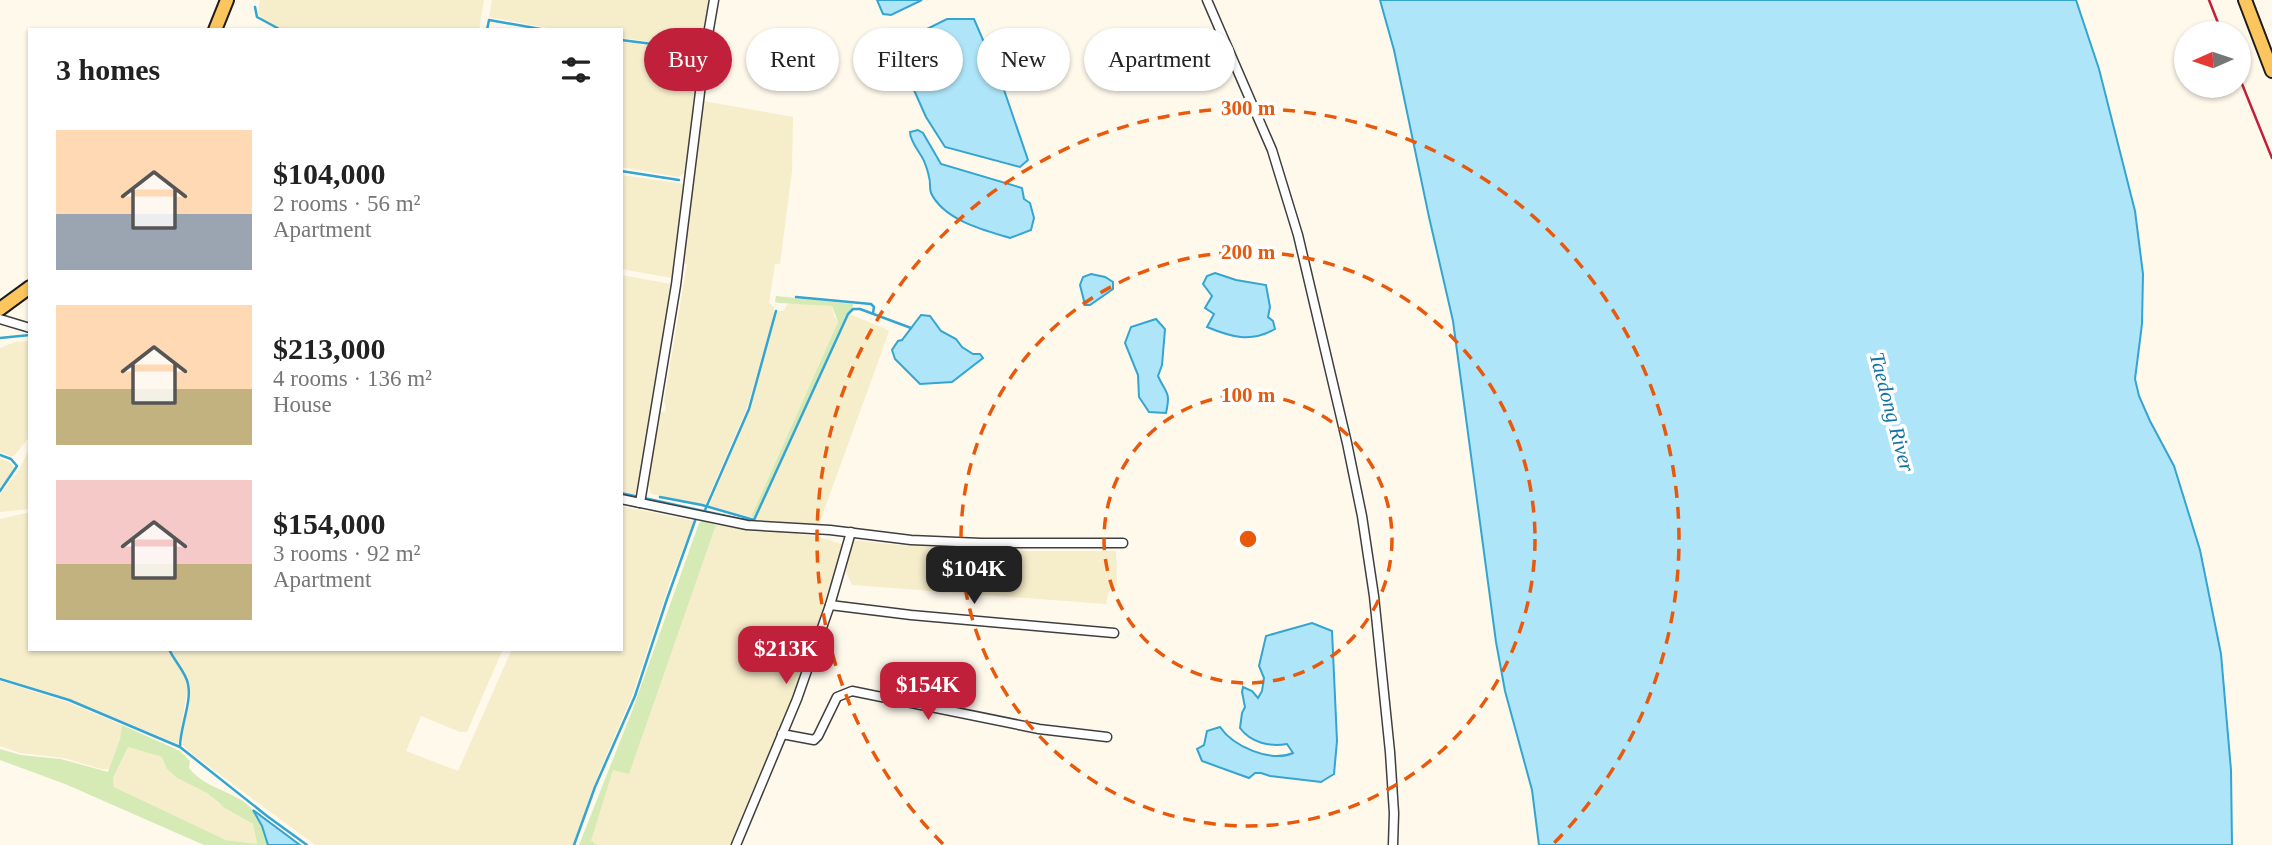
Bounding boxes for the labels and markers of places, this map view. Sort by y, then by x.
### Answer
centre of rings [1236,527,1260,551]
pin: $104K [925,546,1023,606]
pin: $213K [737,626,835,686]
pin: $154K [879,662,977,722]

